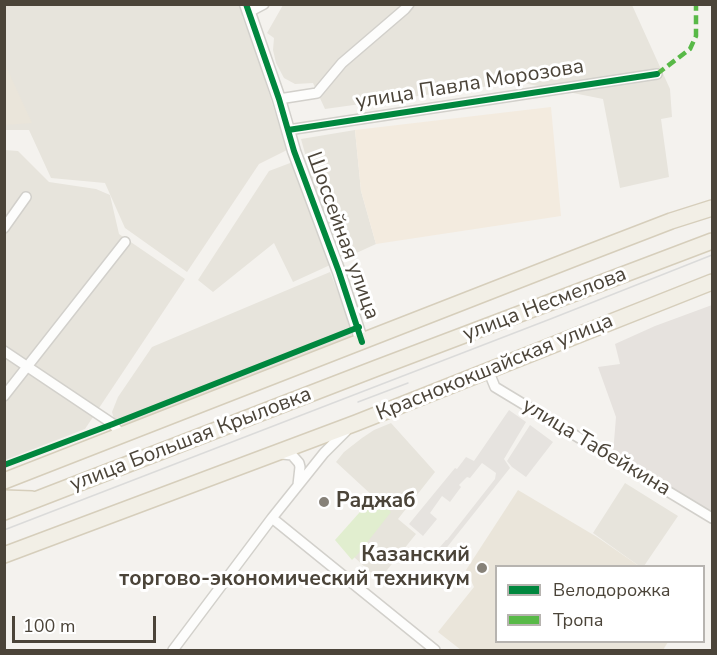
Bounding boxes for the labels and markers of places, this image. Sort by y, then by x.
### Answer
place label: Раджаб [336,489,416,515]
marker: Раджаб [317,495,331,509]
place label: Казанский торгово-экономический техникум [119,543,470,593]
marker: Казанский торгово-экономический техникум [475,561,489,575]

